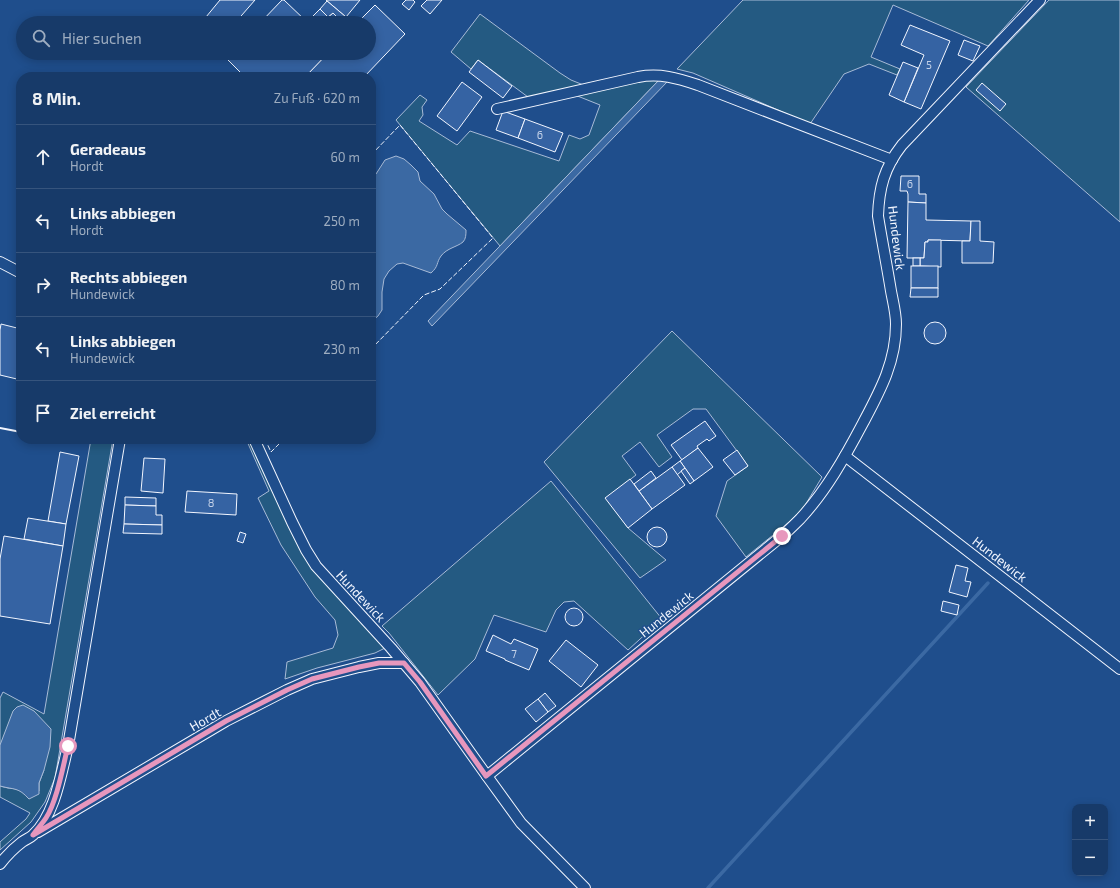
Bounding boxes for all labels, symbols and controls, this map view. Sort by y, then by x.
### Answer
search box [16,16,376,60]
icon: search [30,27,52,49]
text: Hier suchen [62,29,142,47]
house number: 5 [926,58,932,71]
text: 8 Min. [32,88,81,108]
text: Zu Fuß · 620 m [274,90,360,106]
house number: 6 [537,128,543,141]
text: Geradeaus [70,140,146,158]
icon: ahead [32,146,54,168]
text: 60 m [330,149,360,165]
text: Hordt [70,158,104,174]
house number: 6 [907,177,913,190]
text: Links abbiegen [70,204,176,222]
street label: Hundewick [885,205,909,272]
icon: left [32,210,54,232]
text: 250 m [324,213,360,229]
text: Hordt [70,222,104,238]
text: Rechts abbiegen [70,268,187,286]
icon: right [32,274,54,296]
text: 80 m [330,277,360,293]
text: Hundewick [70,286,135,302]
text: Links abbiegen [70,332,176,350]
icon: left [32,338,54,360]
text: 230 m [323,341,360,357]
text: Hundewick [70,350,135,366]
icon: arrive [32,402,54,424]
text: Ziel erreicht [70,404,156,422]
house number: 8 [208,496,214,509]
route end [773,527,791,545]
street label: Hundewick [969,533,1031,586]
street label: Hundewick [333,567,389,625]
street label: Hundewick [636,587,697,641]
house number: 7 [511,647,517,660]
street label: Hordt [186,704,224,734]
route start [59,737,77,755]
map controls [1072,804,1108,876]
button: + [1072,804,1108,840]
button: − [1072,840,1108,876]

